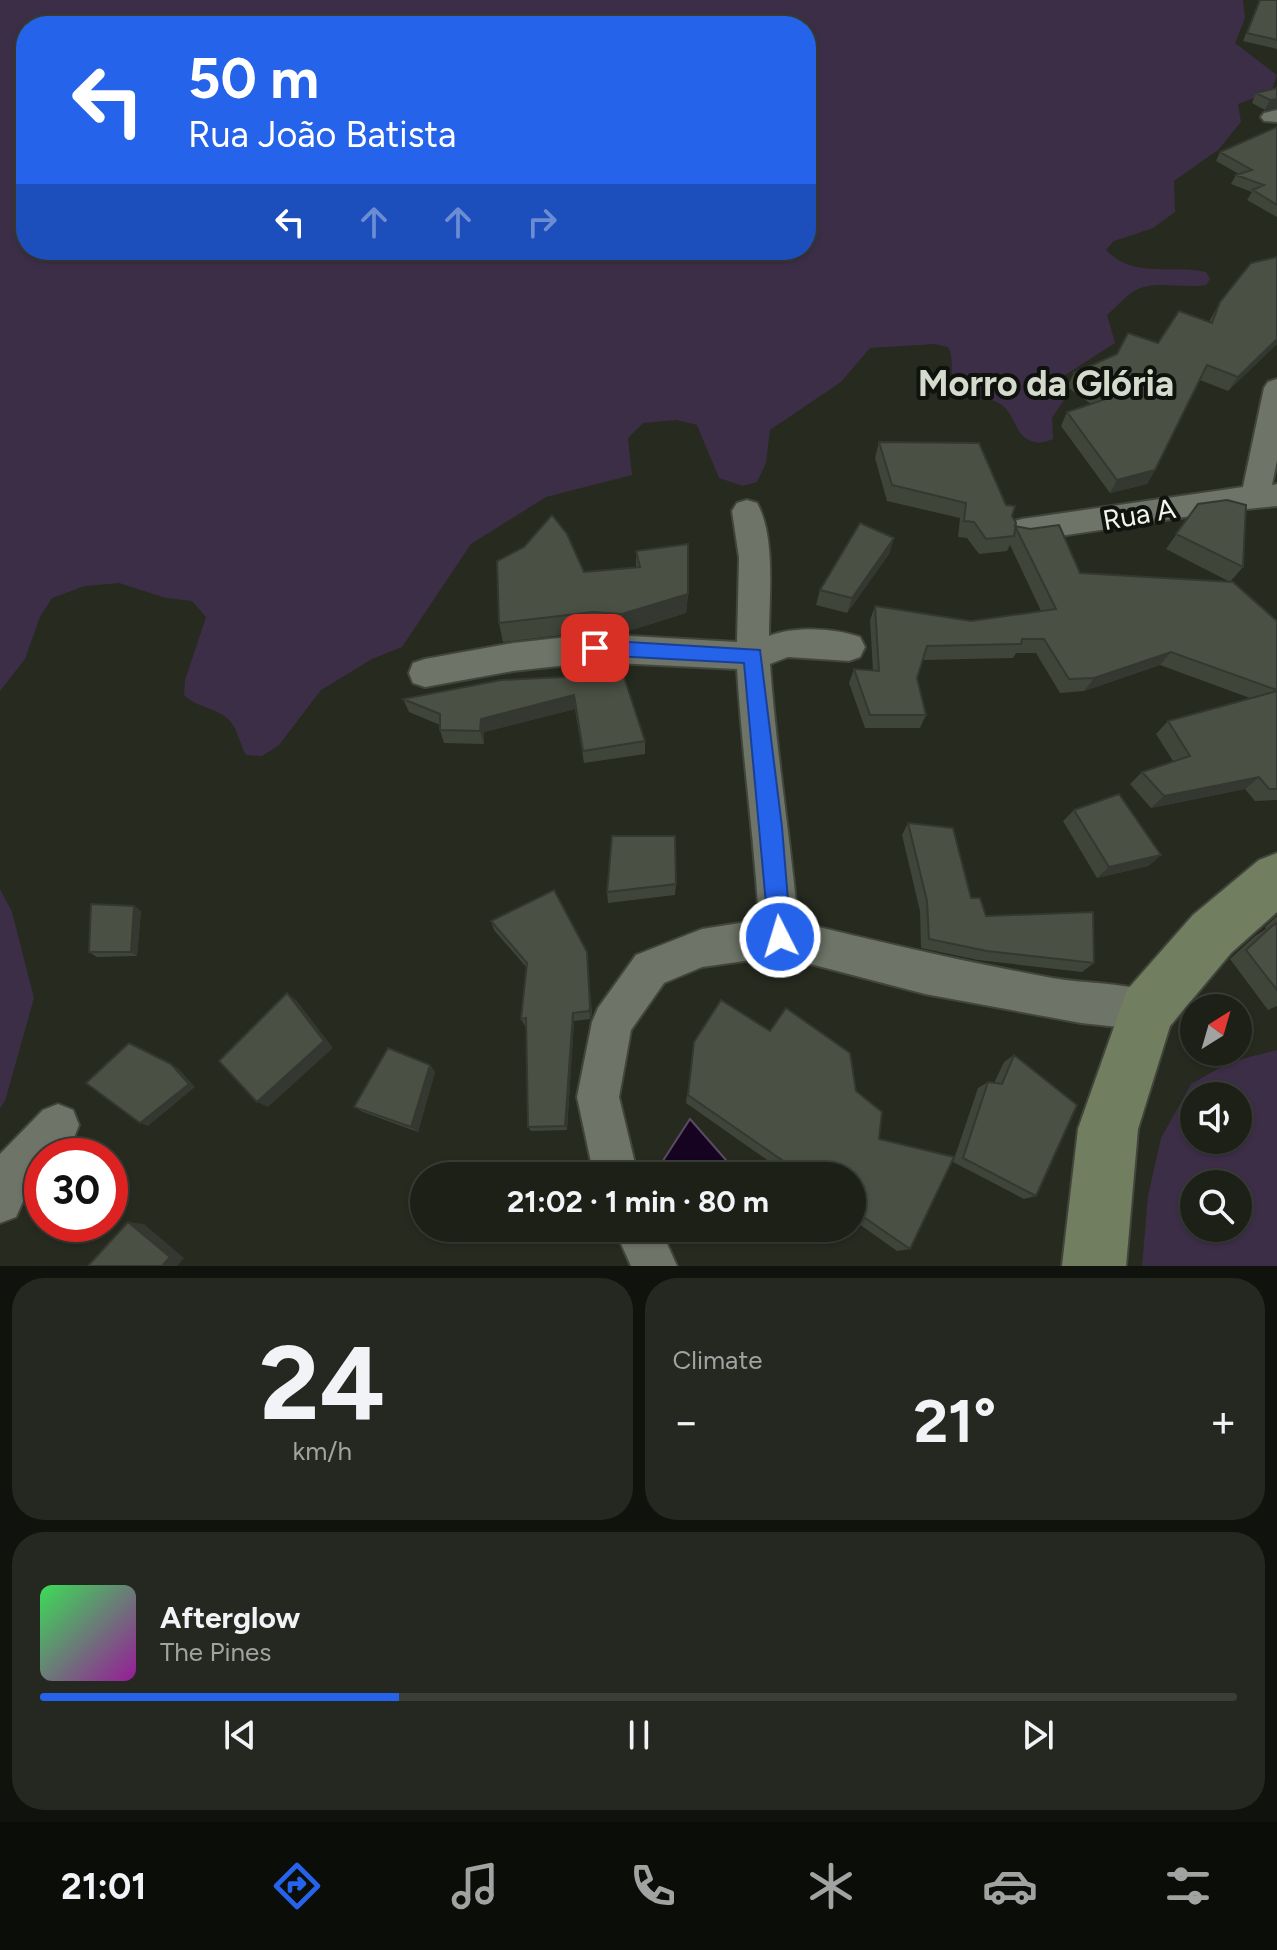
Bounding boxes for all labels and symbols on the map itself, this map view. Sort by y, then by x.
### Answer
district label: Morro da Glória [918,362,1174,405]
street label: Rua A [1100,491,1178,537]
pin [561,614,629,682]
position arrow [738,895,822,979]
north arrow [1180,994,1252,1066]
speed limit sign: 30 [24,1138,128,1242]

